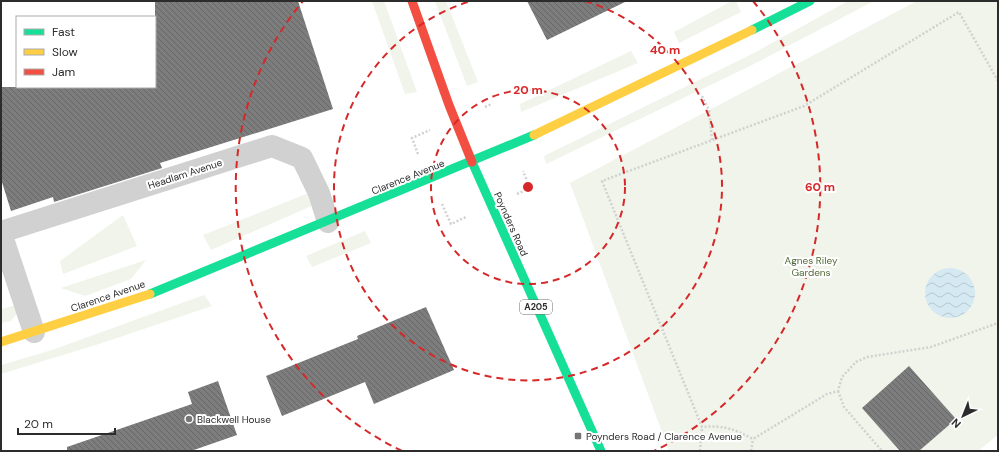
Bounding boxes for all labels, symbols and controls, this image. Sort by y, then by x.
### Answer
legend [16,16,156,88]
text: Fast [52,24,75,40]
text: 40 m [650,42,680,58]
text: Slow [52,44,78,60]
text: Jam [52,64,75,80]
text: 20 m [513,82,543,98]
street label: Headlam Avenue [146,156,224,192]
street label: Clarence Avenue [369,156,447,198]
text: 60 m [805,179,835,195]
centre of rings [521,180,535,194]
street label: Poynders Road [491,190,531,258]
park label: Agnes Riley Gardens [785,254,838,279]
street label: Clarence Avenue [69,277,147,315]
road number: A205 [520,300,552,314]
north arrow [943,396,983,436]
scale bar [18,410,115,436]
place label: Blackwell House [197,413,271,426]
marker: Blackwell House [184,414,194,424]
text: N [948,415,964,431]
text: 20 m [24,416,53,432]
place label: Poynders Road / Clarence Avenue [586,430,742,443]
marker: Poynders Road / Clarence Avenue [573,431,583,441]

